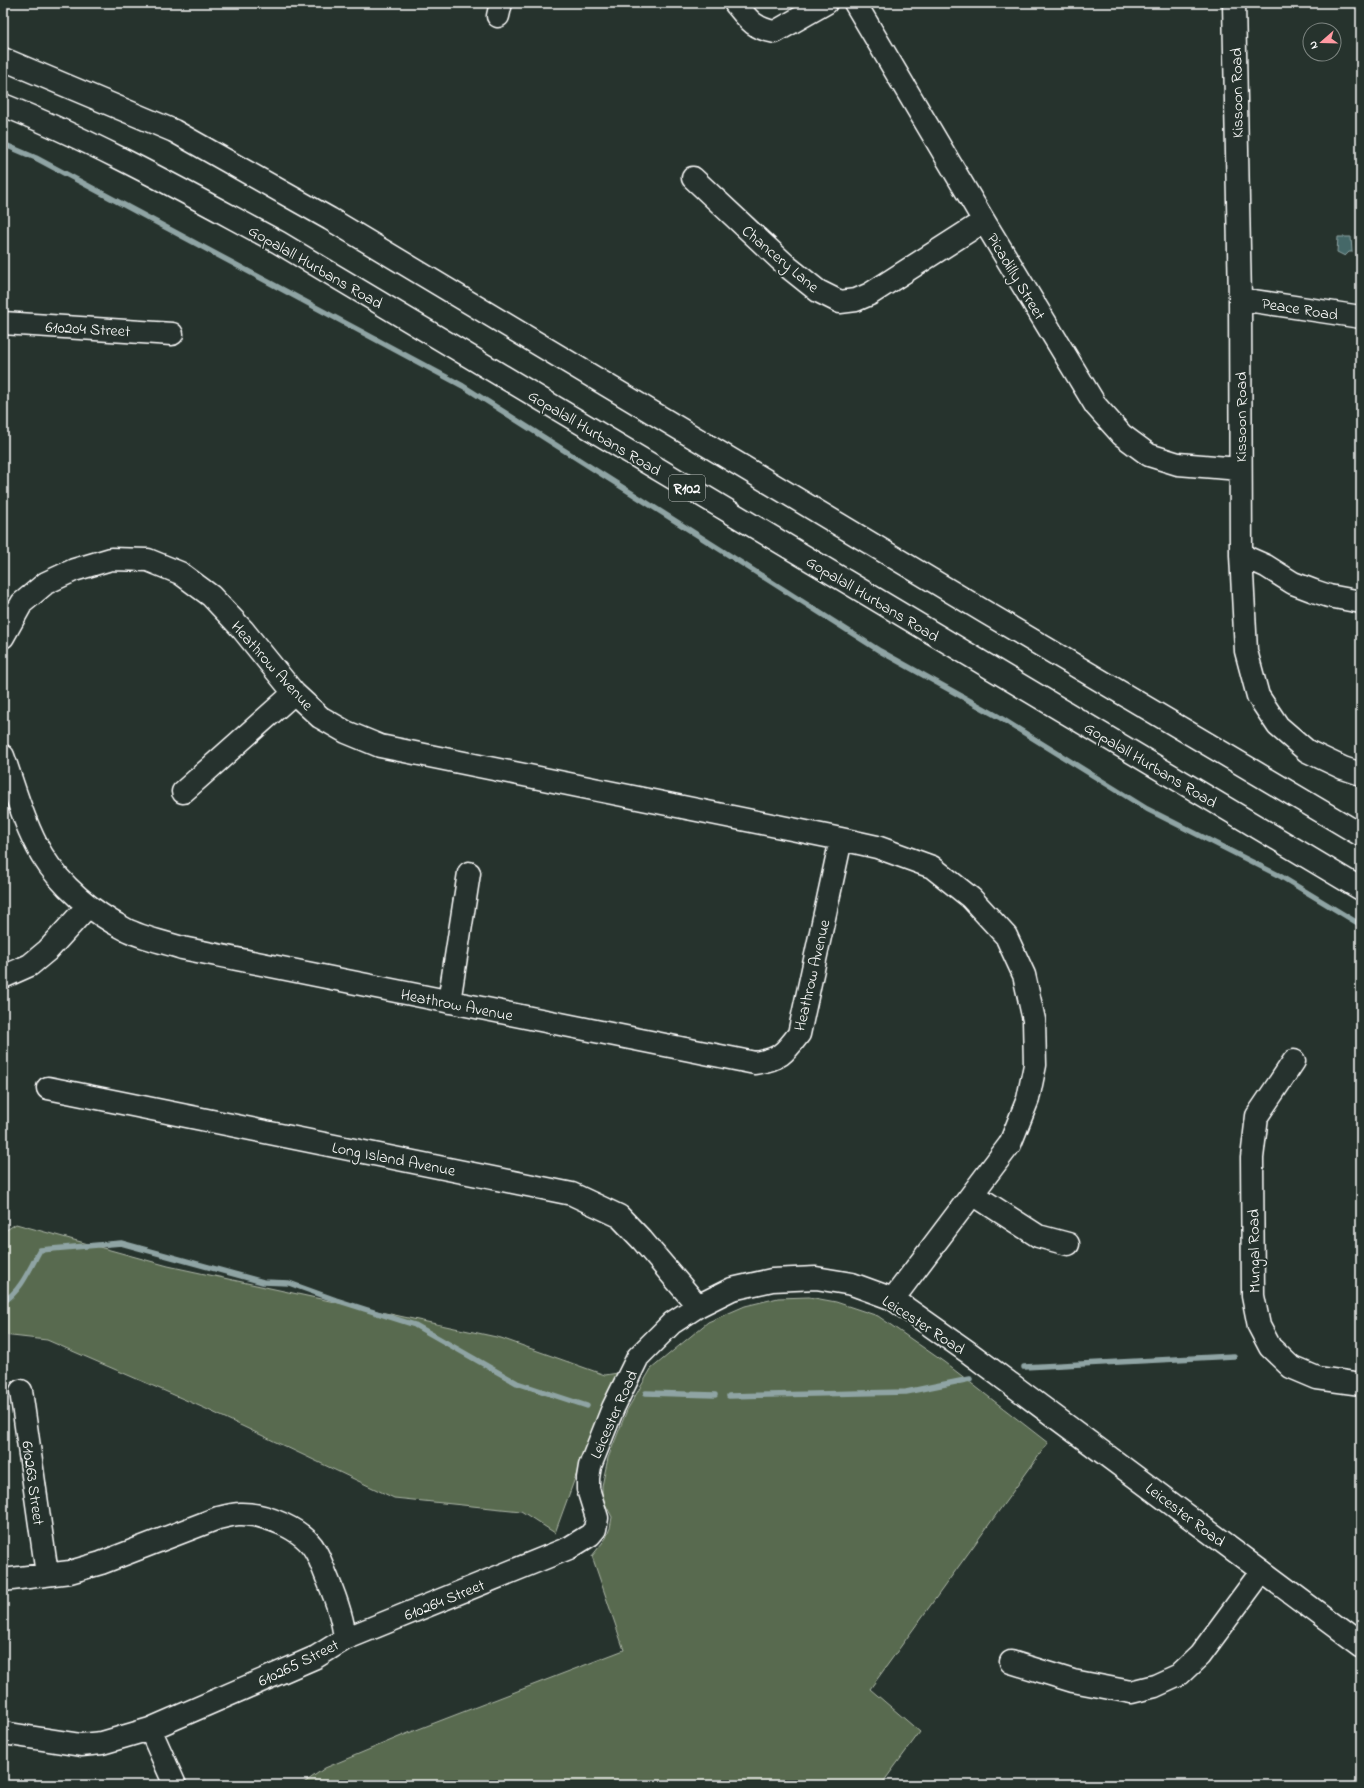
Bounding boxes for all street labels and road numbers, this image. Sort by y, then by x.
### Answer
street label: Kissoon Road [1225,48,1251,138]
street label: Gopalall Hurbans Road [243,219,387,316]
street label: Chancery Lane [736,220,824,300]
street label: Picadilly Street [980,229,1051,325]
street label: Peace Road [1260,292,1340,328]
street label: 610204 Street [45,316,131,344]
street label: Kissoon Road [1230,372,1254,462]
street label: Gopalall Hurbans Road [523,384,665,483]
road number: R102 [669,475,705,501]
street label: Gopalall Hurbans Road [801,550,943,649]
street label: Heathrow Avenue [225,616,319,717]
street label: Gopalall Hurbans Road [1079,716,1221,815]
street label: Heathrow Avenue [788,917,838,1034]
street label: Heathrow Avenue [399,983,516,1029]
street label: Long Island Avenue [330,1136,458,1184]
street label: Mungal Road [1242,1209,1268,1293]
street label: Leicester Road [877,1290,969,1362]
street label: Leicester Road [585,1367,645,1463]
street label: 610263 Street [14,1440,50,1528]
street label: Leicester Road [1140,1478,1230,1554]
street label: 610264 Street [401,1574,489,1628]
street label: 610265 Street [254,1634,344,1694]

